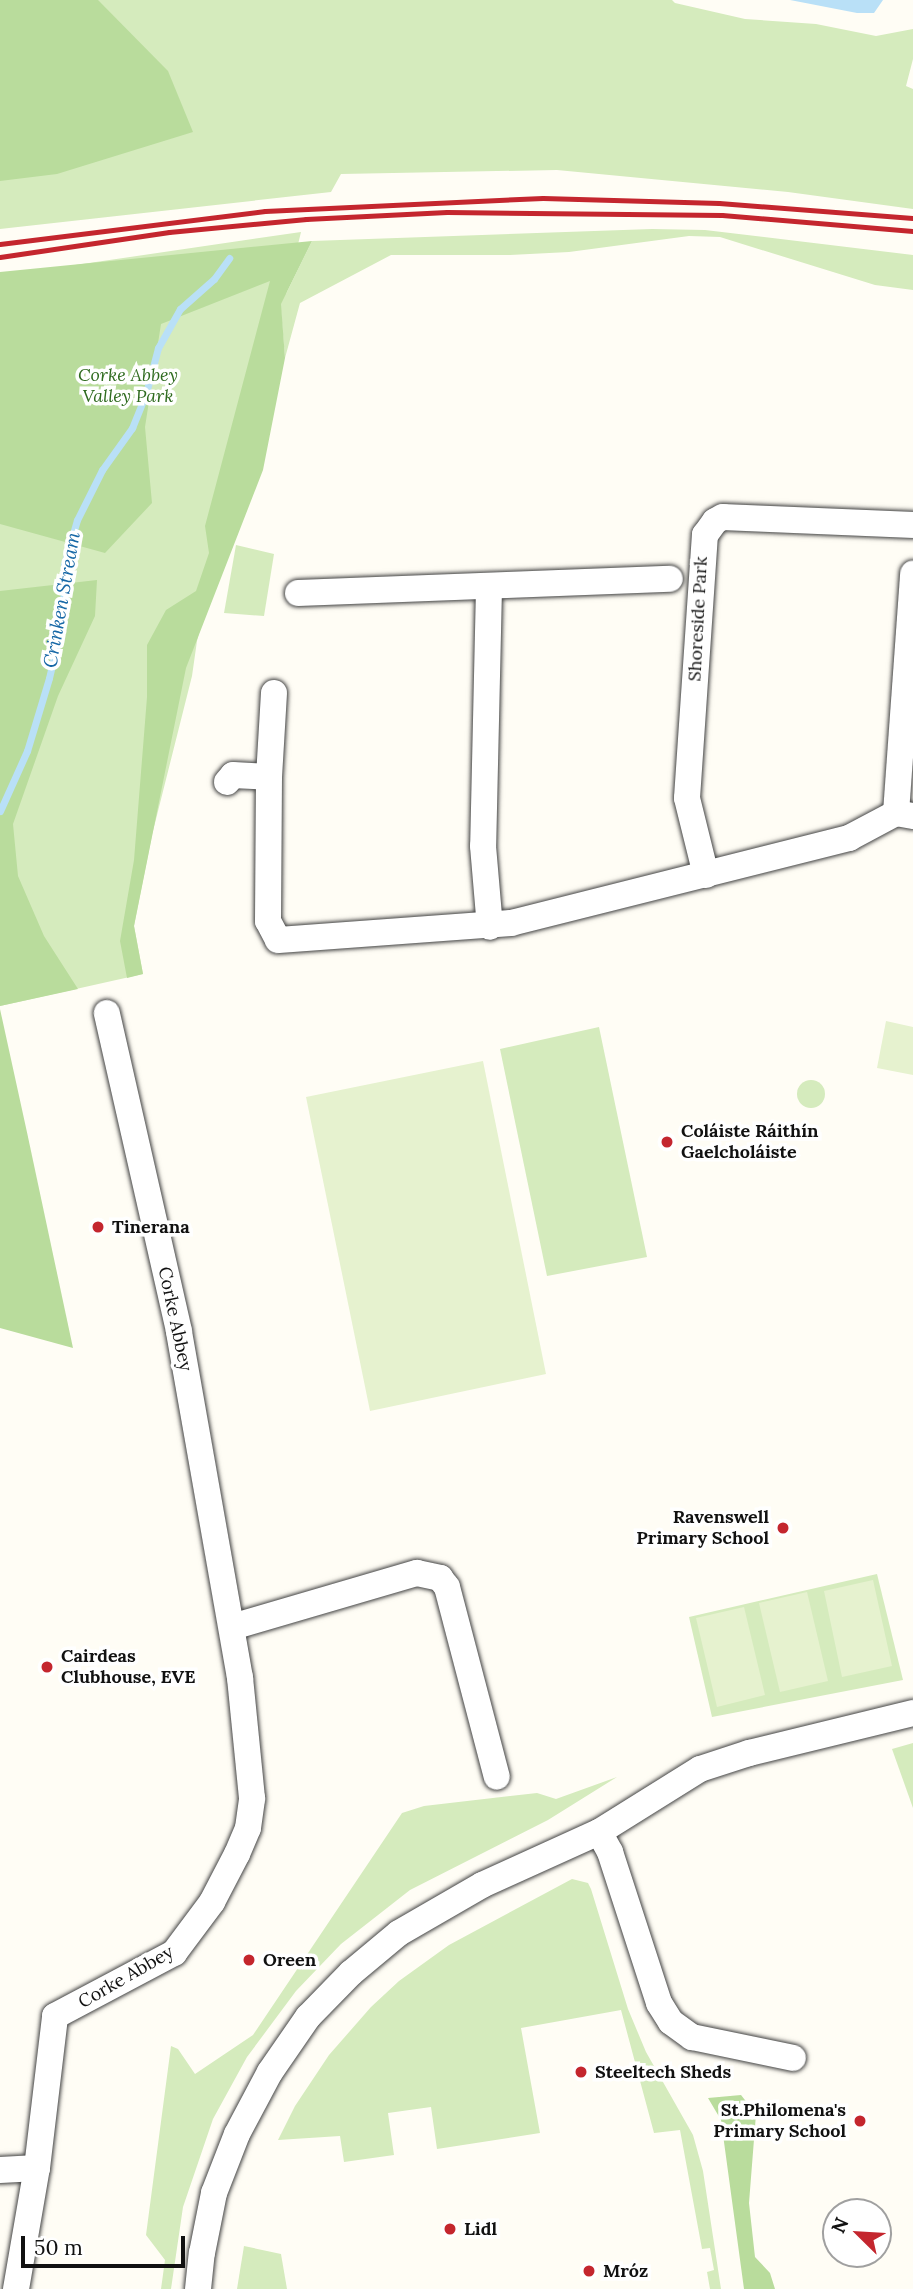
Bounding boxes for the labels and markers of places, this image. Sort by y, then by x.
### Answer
place label: Coláiste Ráithín Gaelcholáiste [681,1121,819,1164]
marker: Coláiste Ráithín Gaelcholáiste [659,1134,675,1150]
place label: Tinerana [112,1216,190,1238]
marker: Tinerana [90,1219,106,1235]
place label: Ravenswell Primary School [636,1507,769,1550]
marker: Ravenswell Primary School [775,1520,791,1536]
place label: Cairdeas Clubhouse, EVE [61,1646,196,1688]
marker: Cairdeas Clubhouse, EVE [39,1659,55,1675]
place label: Oreen [263,1949,316,1971]
marker: Oreen [241,1952,257,1968]
place label: Steeltech Sheds [595,2061,731,2083]
marker: Steeltech Sheds [573,2064,589,2080]
place label: St.Philomena's Primary School [713,2100,846,2142]
marker: St.Philomena's Primary School [852,2113,868,2129]
place label: Lidl [464,2218,497,2240]
marker: Lidl [442,2221,458,2237]
place label: Mróz [603,2260,648,2282]
marker: Mróz [581,2263,597,2279]

